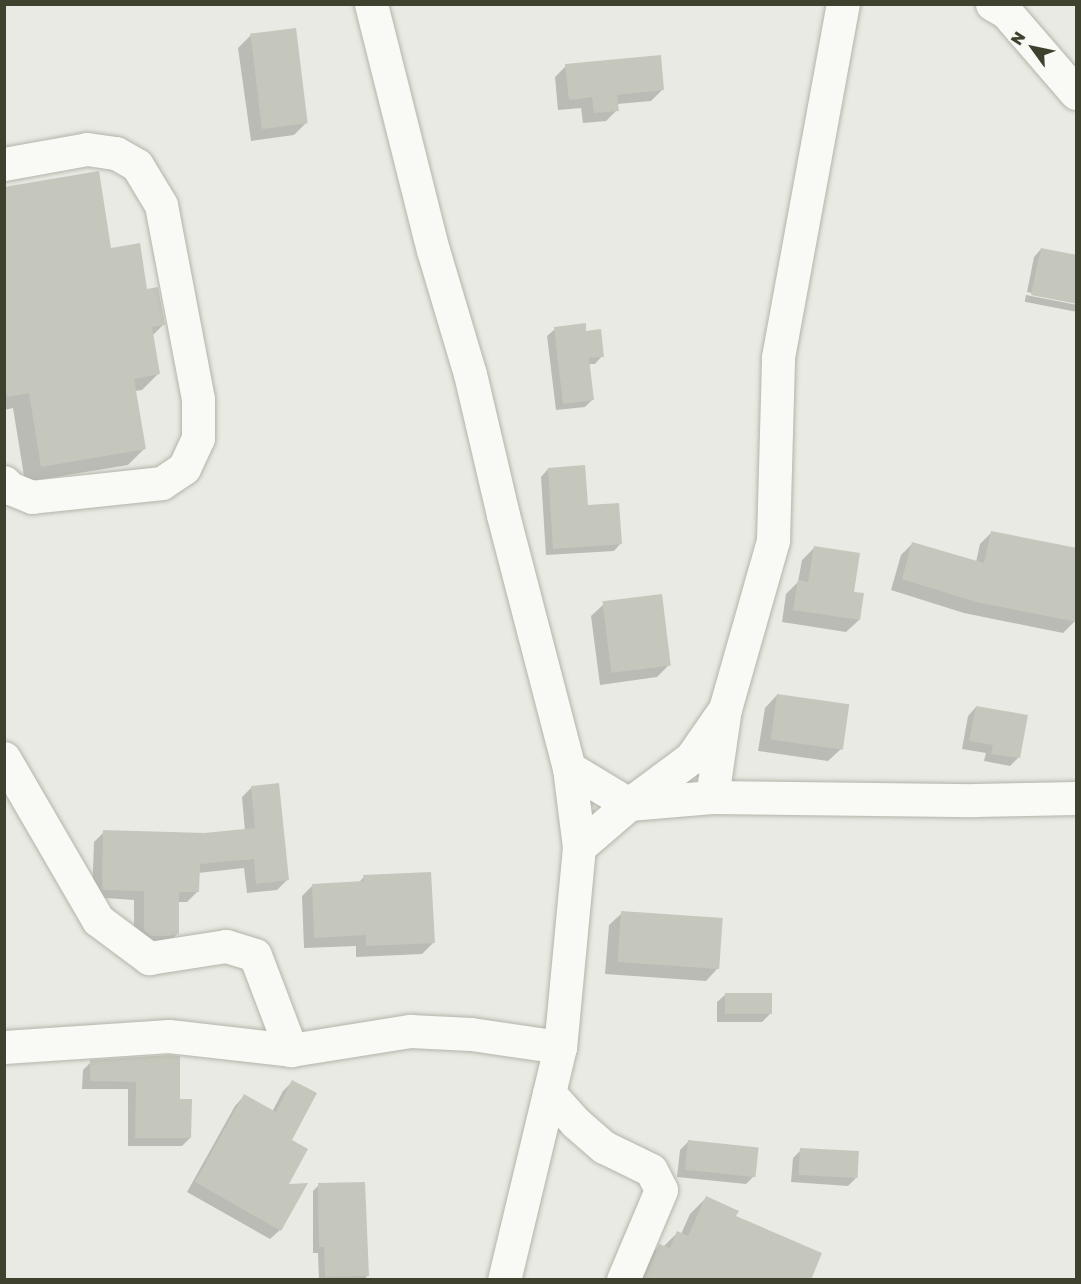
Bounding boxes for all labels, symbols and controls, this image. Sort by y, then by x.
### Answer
north arrow [1003,18,1063,78]
text: N [1006,28,1030,49]

